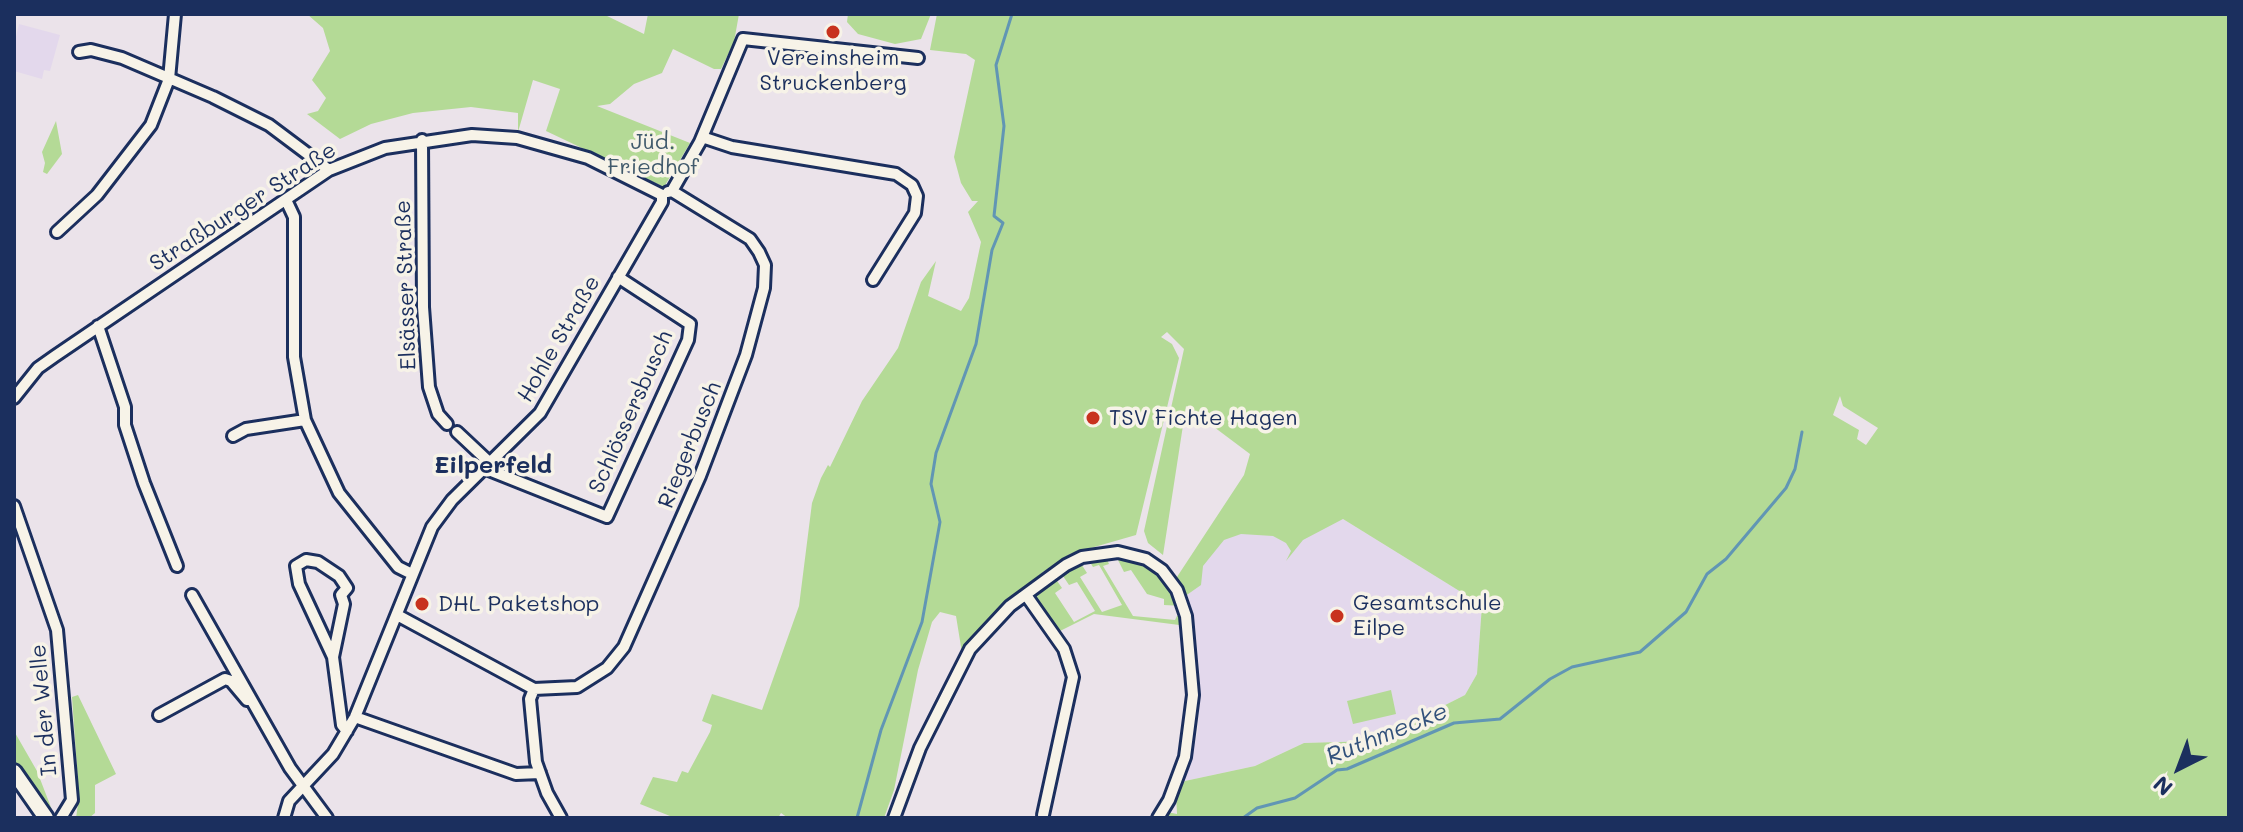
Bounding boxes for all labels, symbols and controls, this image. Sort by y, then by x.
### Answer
marker: Vereinsheim Struckenberg [824,23,842,41]
place label: Vereinsheim Struckenberg [759,45,907,96]
park label: Jüd. Friedhof [607,129,699,180]
street label: Straßburger Straße [145,137,341,277]
street label: Elsässer Straße [390,200,422,370]
street label: Hohle Straße [512,271,606,407]
street label: Schlössersbusch [583,327,679,497]
street label: Riegerbusch [653,378,727,512]
place label: TSV Fichte Hagen [1109,405,1297,431]
marker: TSV Fichte Hagen [1084,409,1102,427]
district label: Eilperfeld [434,452,552,480]
place label: Gesamtschule Eilpe [1353,590,1502,642]
place label: DHL Paketshop [438,591,599,617]
marker: DHL Paketshop [413,595,431,613]
marker: Gesamtschule Eilpe [1328,607,1346,625]
street label: In der Welle [25,643,63,777]
water label: Ruthmecke [1322,697,1452,771]
north arrow [2139,728,2219,808]
text: N [2147,770,2179,803]

